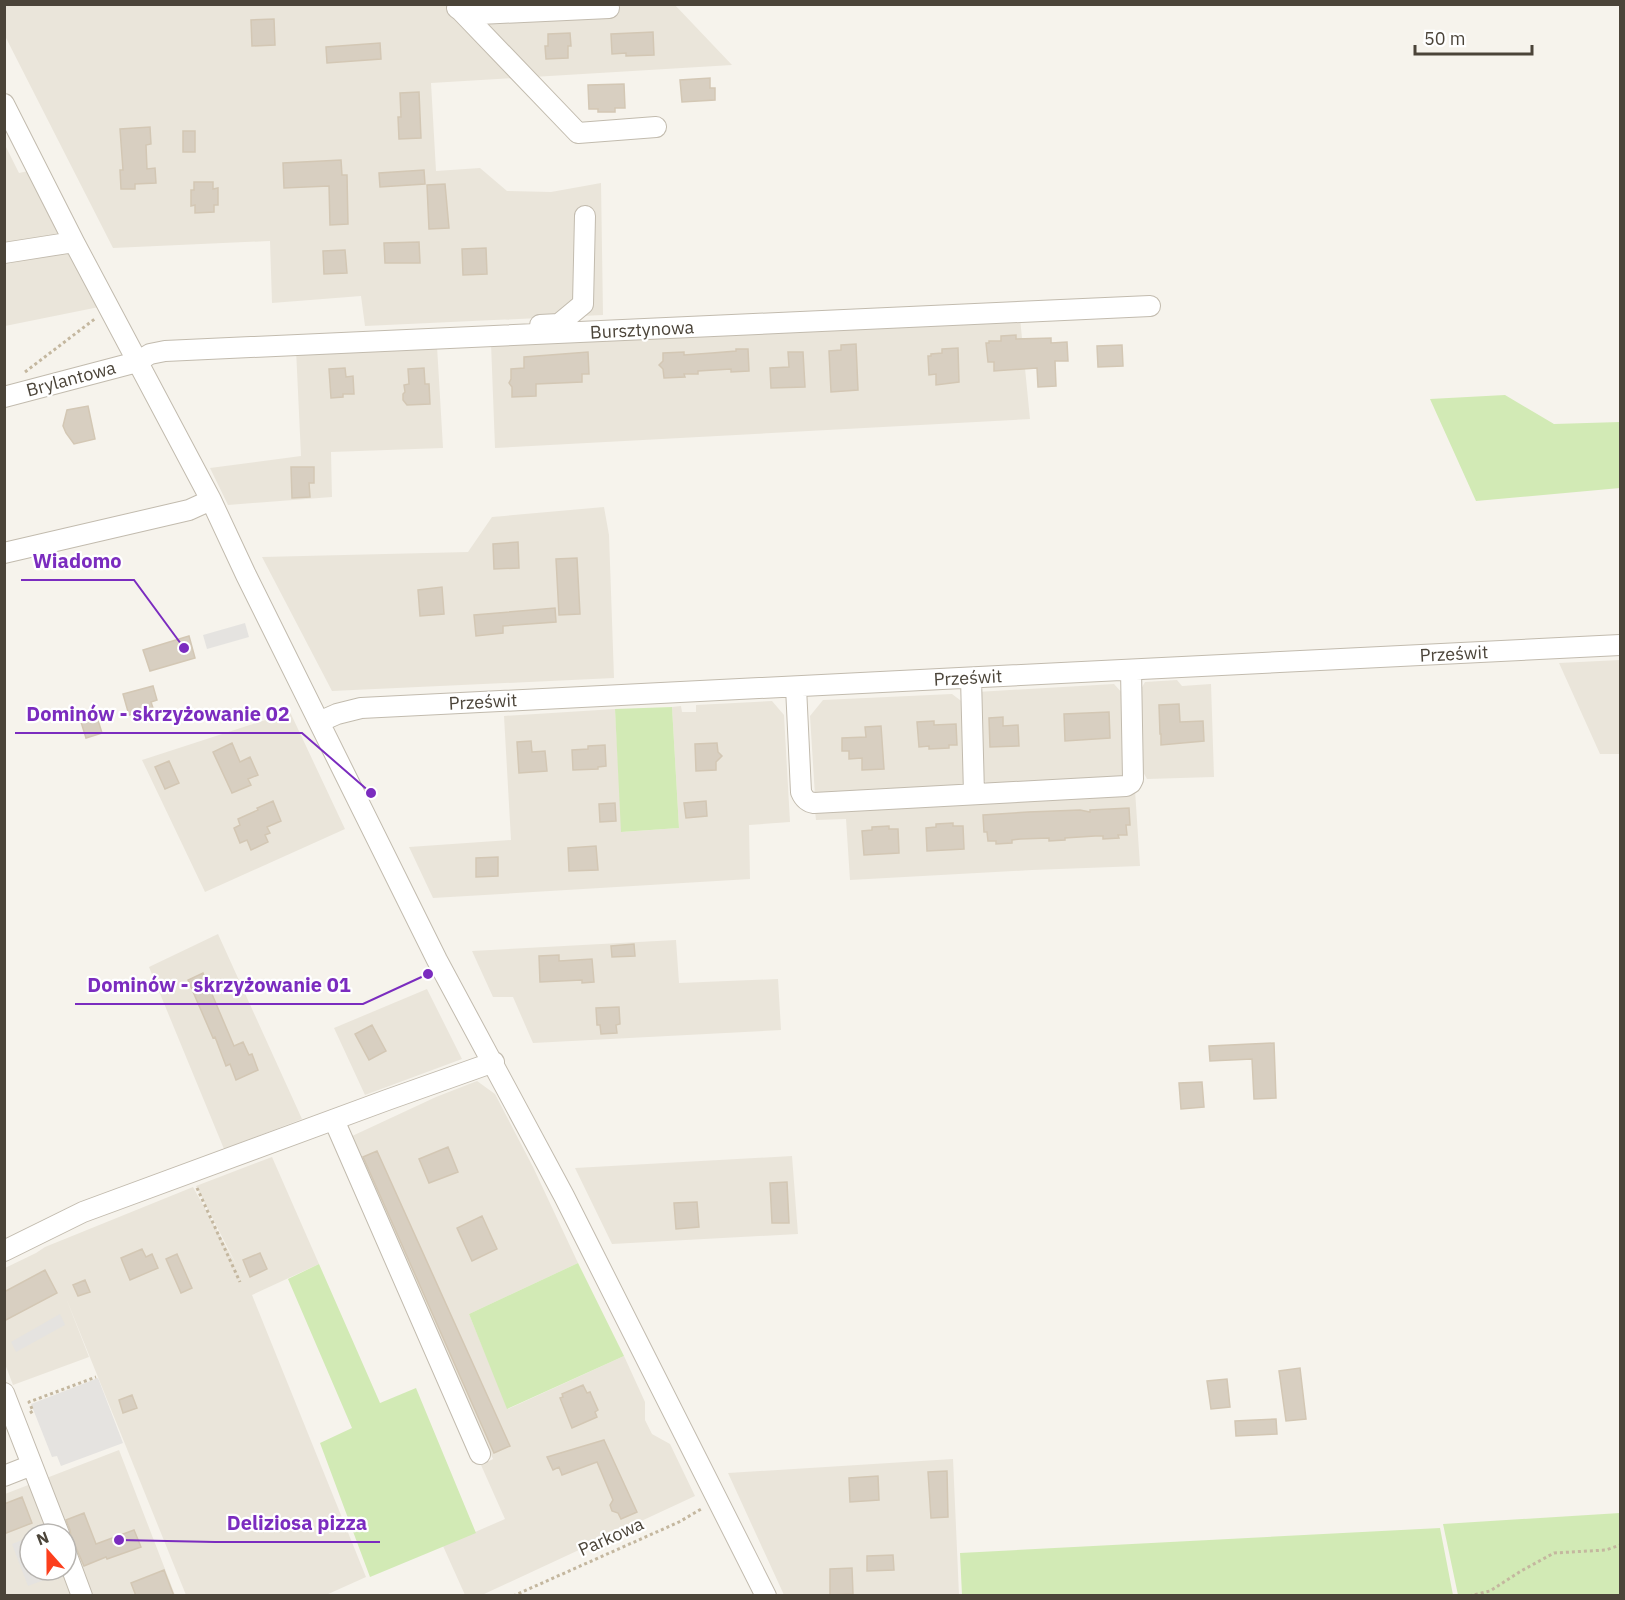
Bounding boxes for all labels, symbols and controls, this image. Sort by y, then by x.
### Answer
scale bar [1415,18,1532,56]
text: 50 m [1424,27,1466,50]
street label: Bursztynowa [589,315,695,344]
street label: Brylantowa [24,355,119,402]
callout: Wiadomo [21,542,134,580]
text: Wiadomo [32,547,122,574]
street label: Prześwit [1419,640,1489,667]
street label: Prześwit [933,664,1003,691]
street label: Prześwit [448,688,518,715]
callout: Dominów - skrzyżowanie 02 [15,695,302,733]
text: Dominów - skrzyżowanie 02 [26,700,290,727]
callout: Dominów - skrzyżowanie 01 [75,966,363,1004]
text: Dominów - skrzyżowanie 01 [87,971,351,998]
callout: Deliziosa pizza [215,1504,380,1542]
text: Deliziosa pizza [227,1509,367,1536]
street label: Parkowa [574,1512,648,1561]
north arrow [18,1522,78,1582]
text: N [34,1527,52,1549]

